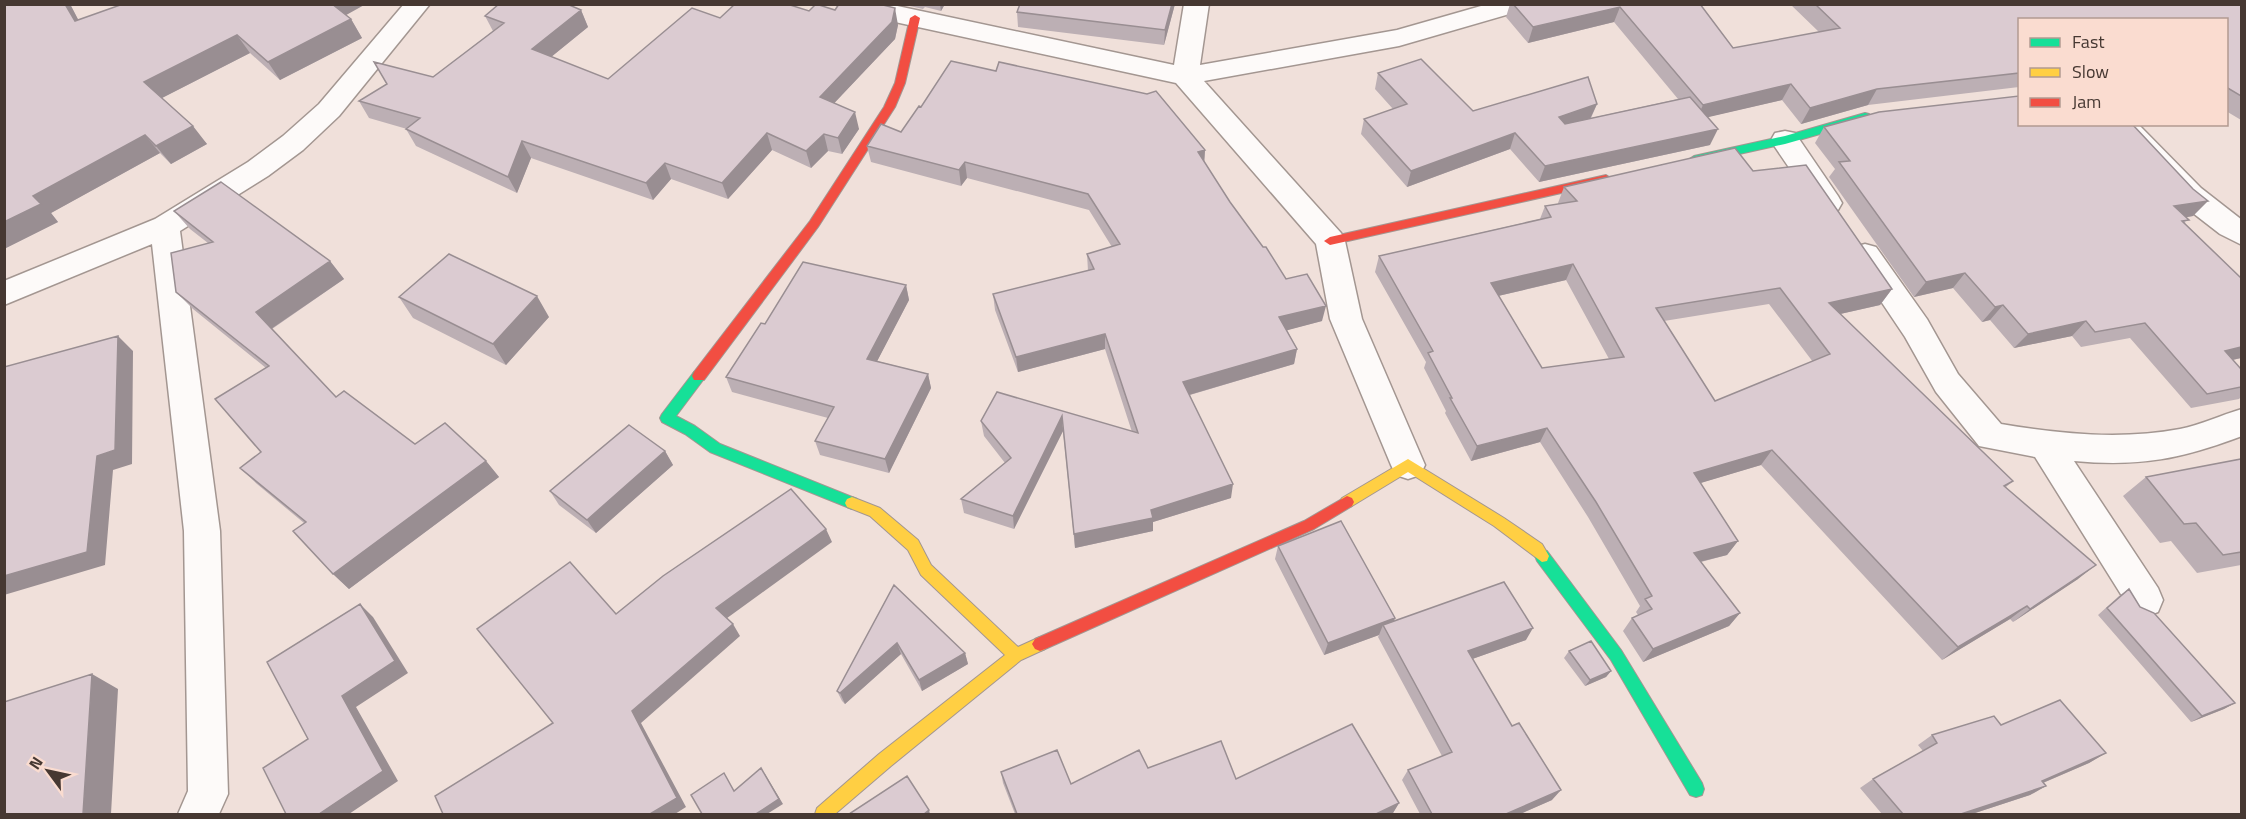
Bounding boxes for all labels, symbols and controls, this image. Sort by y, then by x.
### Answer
legend [2018,18,2228,126]
text: Fast [2072,28,2105,55]
text: Slow [2072,58,2109,85]
text: Jam [2072,88,2101,115]
north arrow [18,741,78,801]
text: N [22,752,49,774]

